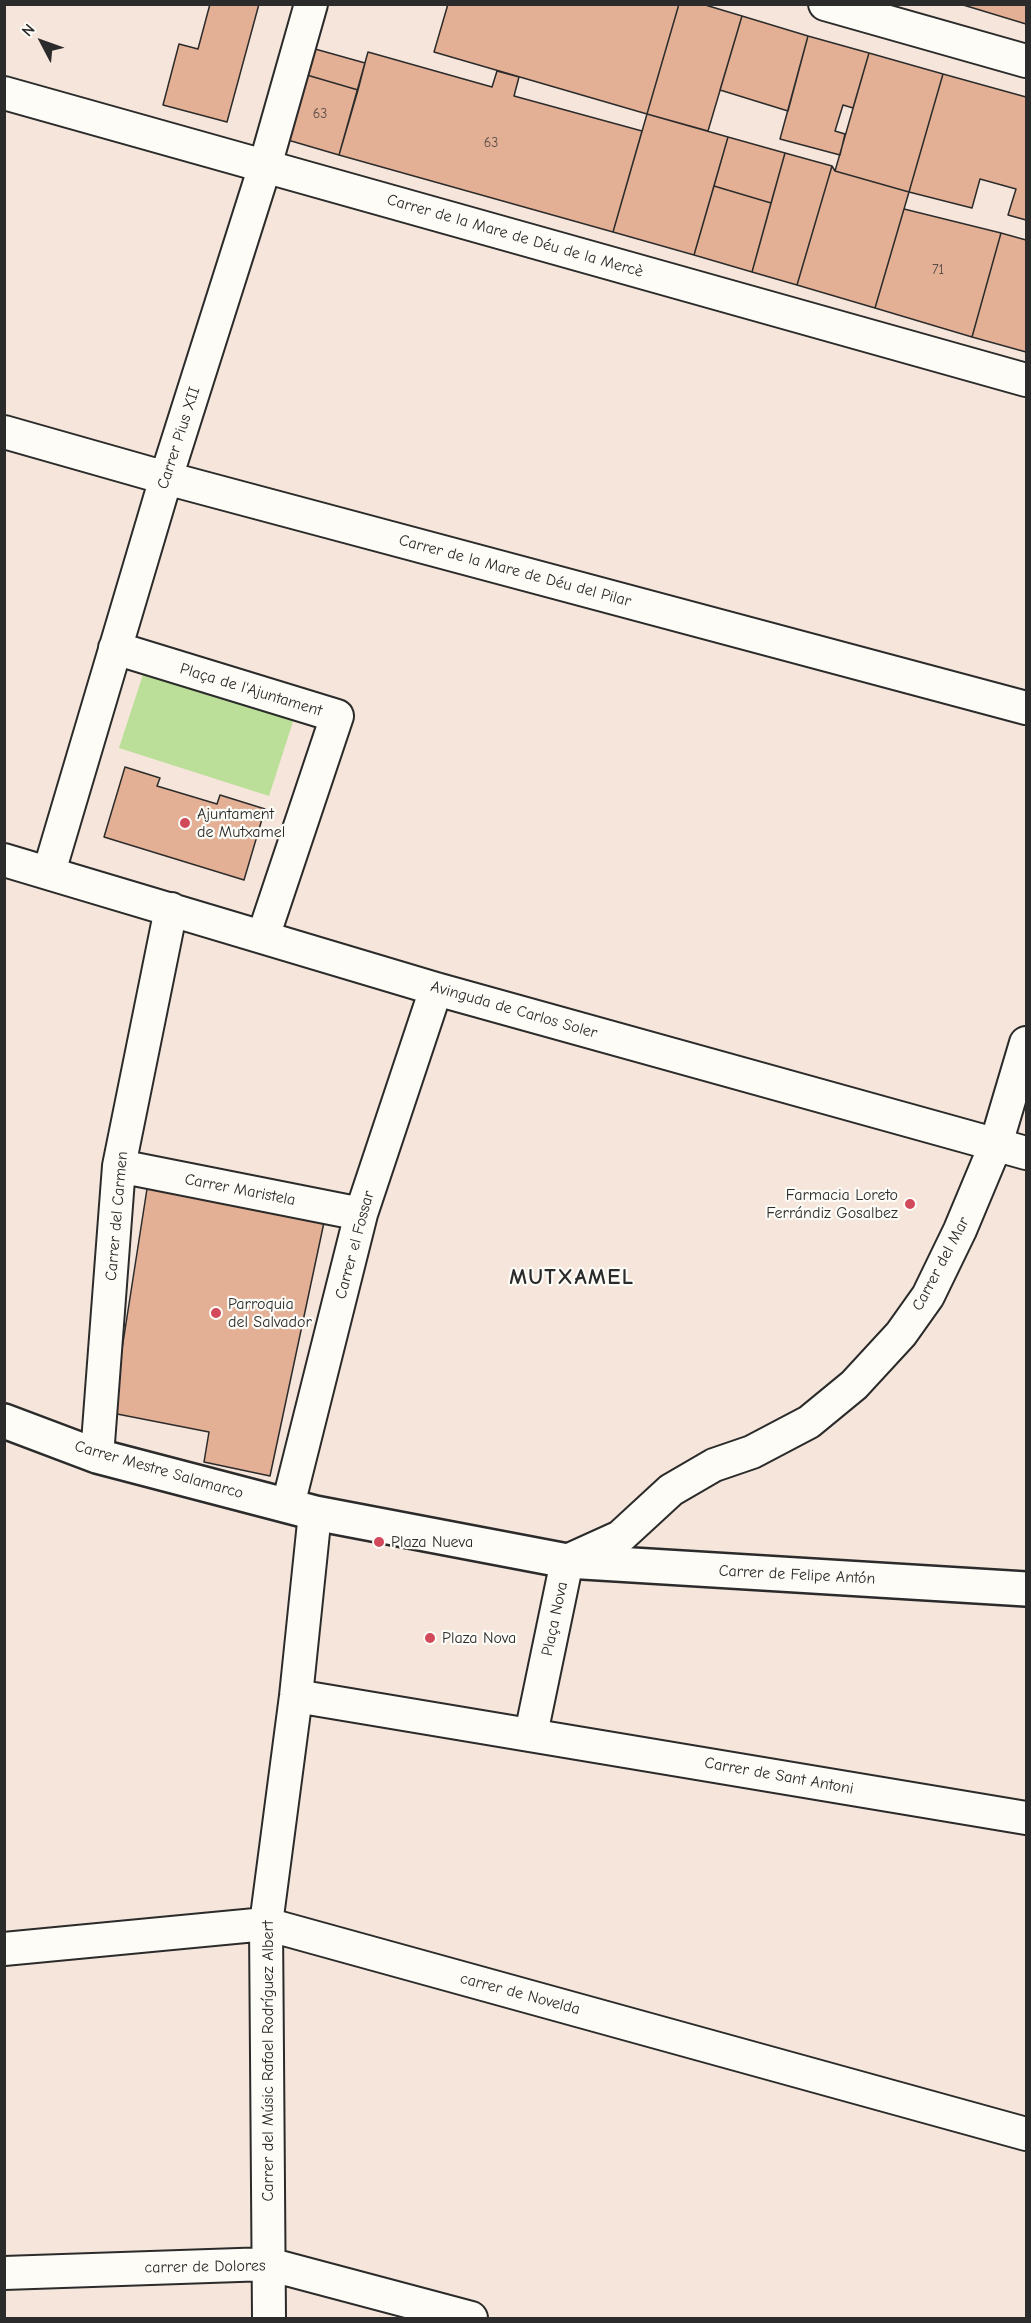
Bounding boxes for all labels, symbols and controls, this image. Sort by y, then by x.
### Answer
north arrow [12,12,72,72]
text: N [18,20,39,40]
house number: 63 [313,106,327,122]
house number: 63 [484,135,498,151]
street label: Carrer de la Mare de Déu de la Mercè [385,190,645,282]
house number: 71 [932,262,944,278]
street label: Carrer Pius XII [153,384,205,492]
street label: Carrer de la Mare de Déu del Pilar [397,531,633,611]
street label: Plaça de l'Ajuntament [178,659,324,721]
place label: Ajuntament de Mutxamel [197,804,285,842]
marker: Ajuntament de Mutxamel [178,816,192,830]
street label: Avinguda de Carlos Soler [428,977,600,1043]
street label: Carrer del Carmen [102,1150,132,1282]
street label: Carrer Maristela [183,1170,297,1210]
place label: Farmacia Loreto Ferrándiz Gosalbez [766,1185,898,1223]
street label: Carrer el Fossar [331,1189,379,1301]
marker: Farmacia Loreto Ferrándiz Gosalbez [903,1197,917,1211]
street label: Carrer del Mar [908,1214,974,1314]
district label: MUTXAMEL [509,1265,635,1291]
place label: Parroquia del Salvador [228,1294,312,1332]
marker: Parroquia del Salvador [209,1306,223,1320]
street label: Carrer Mestre Salamarco [72,1437,246,1503]
place label: Plaza Nueva [391,1532,473,1552]
marker: Plaza Nueva [372,1535,386,1549]
street label: Carrer de Felipe Antón [718,1561,876,1589]
street label: Plaça Nova [538,1580,572,1658]
place label: Plaza Nova [442,1628,516,1648]
marker: Plaza Nova [423,1631,437,1645]
street label: Carrer de Sant Antoni [703,1753,855,1799]
street label: Carrer del Músic Rafael Rodríguez Albert [258,1921,278,2201]
street label: carrer de Novelda [458,1969,582,2019]
street label: carrer de Dolores [144,2256,266,2278]

